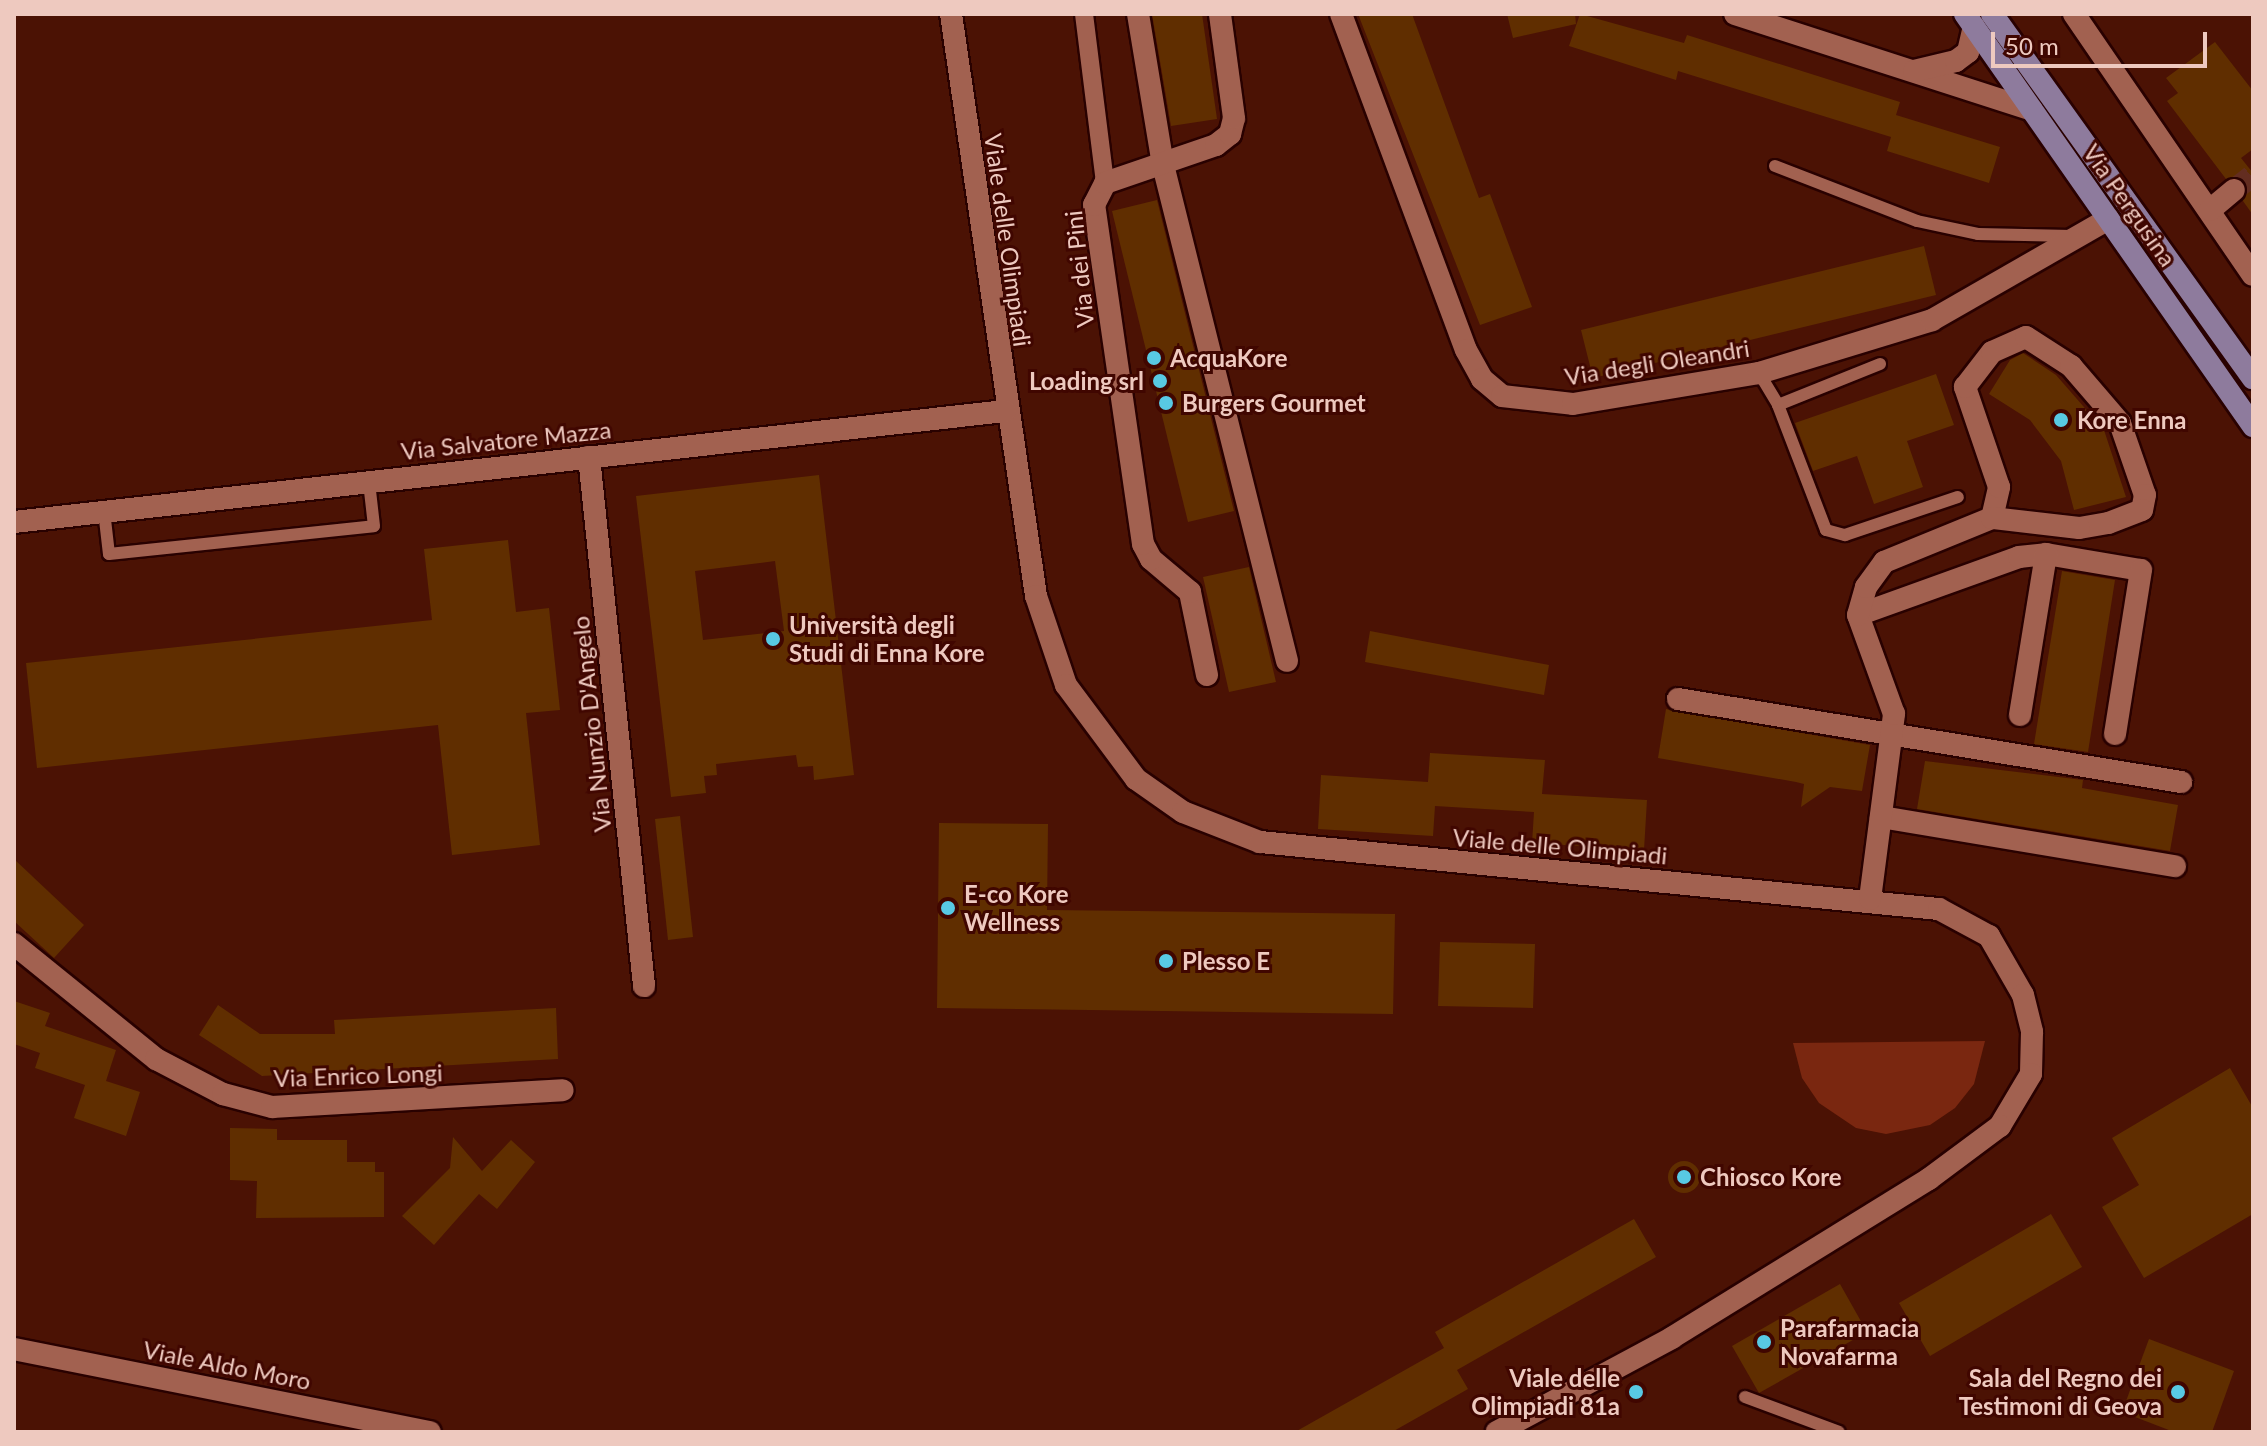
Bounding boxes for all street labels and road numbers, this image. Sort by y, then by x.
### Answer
street label: Viale delle Olimpiadi [979,131,1037,349]
street label: Via Pergusina [2077,138,2183,272]
street label: Via dei Pini [1059,209,1099,329]
street label: Via degli Oleandri [1562,333,1752,391]
street label: Via Salvatore Mazza [400,415,612,465]
street label: Via Nunzio D'Angelo [565,615,617,833]
street label: Viale delle Olimpiadi [1452,822,1668,870]
street label: Via Enrico Longi [273,1058,443,1092]
street label: Viale Aldo Moro [140,1335,314,1395]

